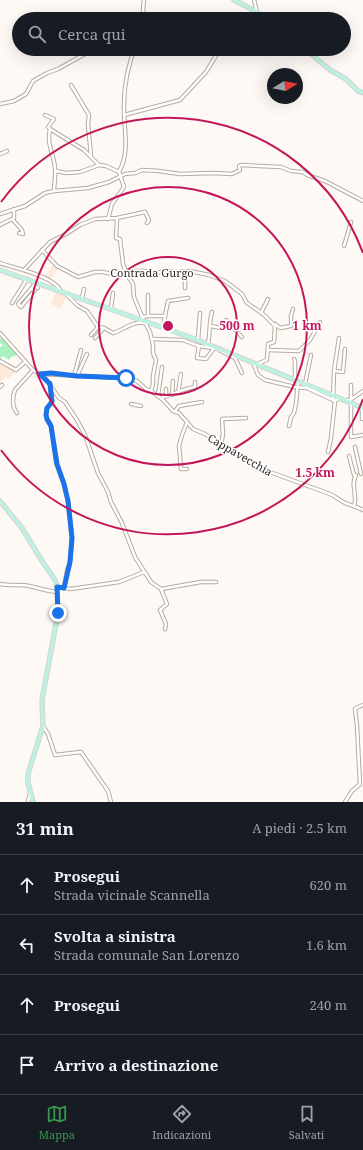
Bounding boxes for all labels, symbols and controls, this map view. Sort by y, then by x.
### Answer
search box [12,12,351,56]
icon: search [26,23,48,45]
text: Cerca qui [58,24,126,44]
north arrow [267,68,303,104]
street label: Contrada Gurgo [110,265,194,280]
text: 500 m [219,317,255,334]
text: 1 km [292,317,322,334]
centre of rings [161,319,175,333]
route start [117,369,135,387]
street label: Cappavecchia [205,430,275,479]
text: 1.5 km [295,464,335,481]
route end [49,604,67,622]
text: 31 min [16,817,74,840]
text: A piedi · 2.5 km [252,819,347,837]
text: Prosegui [54,866,120,886]
icon: ahead [16,874,38,896]
text: 620 m [310,876,347,894]
text: Strada vicinale Scannella [54,886,210,904]
text: Svolta a sinistra [54,926,176,946]
icon: left [16,934,38,956]
text: 1.6 km [306,936,347,954]
text: Strada comunale San Lorenzo [54,946,239,964]
icon: ahead [16,994,38,1016]
text: Prosegui [54,995,120,1015]
text: 240 m [310,996,347,1014]
icon: arrive [16,1054,38,1076]
text: Arrivo a destinazione [54,1055,218,1075]
tab: Mappa [39,1103,75,1142]
tab: Indicazioni [152,1103,211,1142]
tab: Salvati [289,1103,324,1142]

